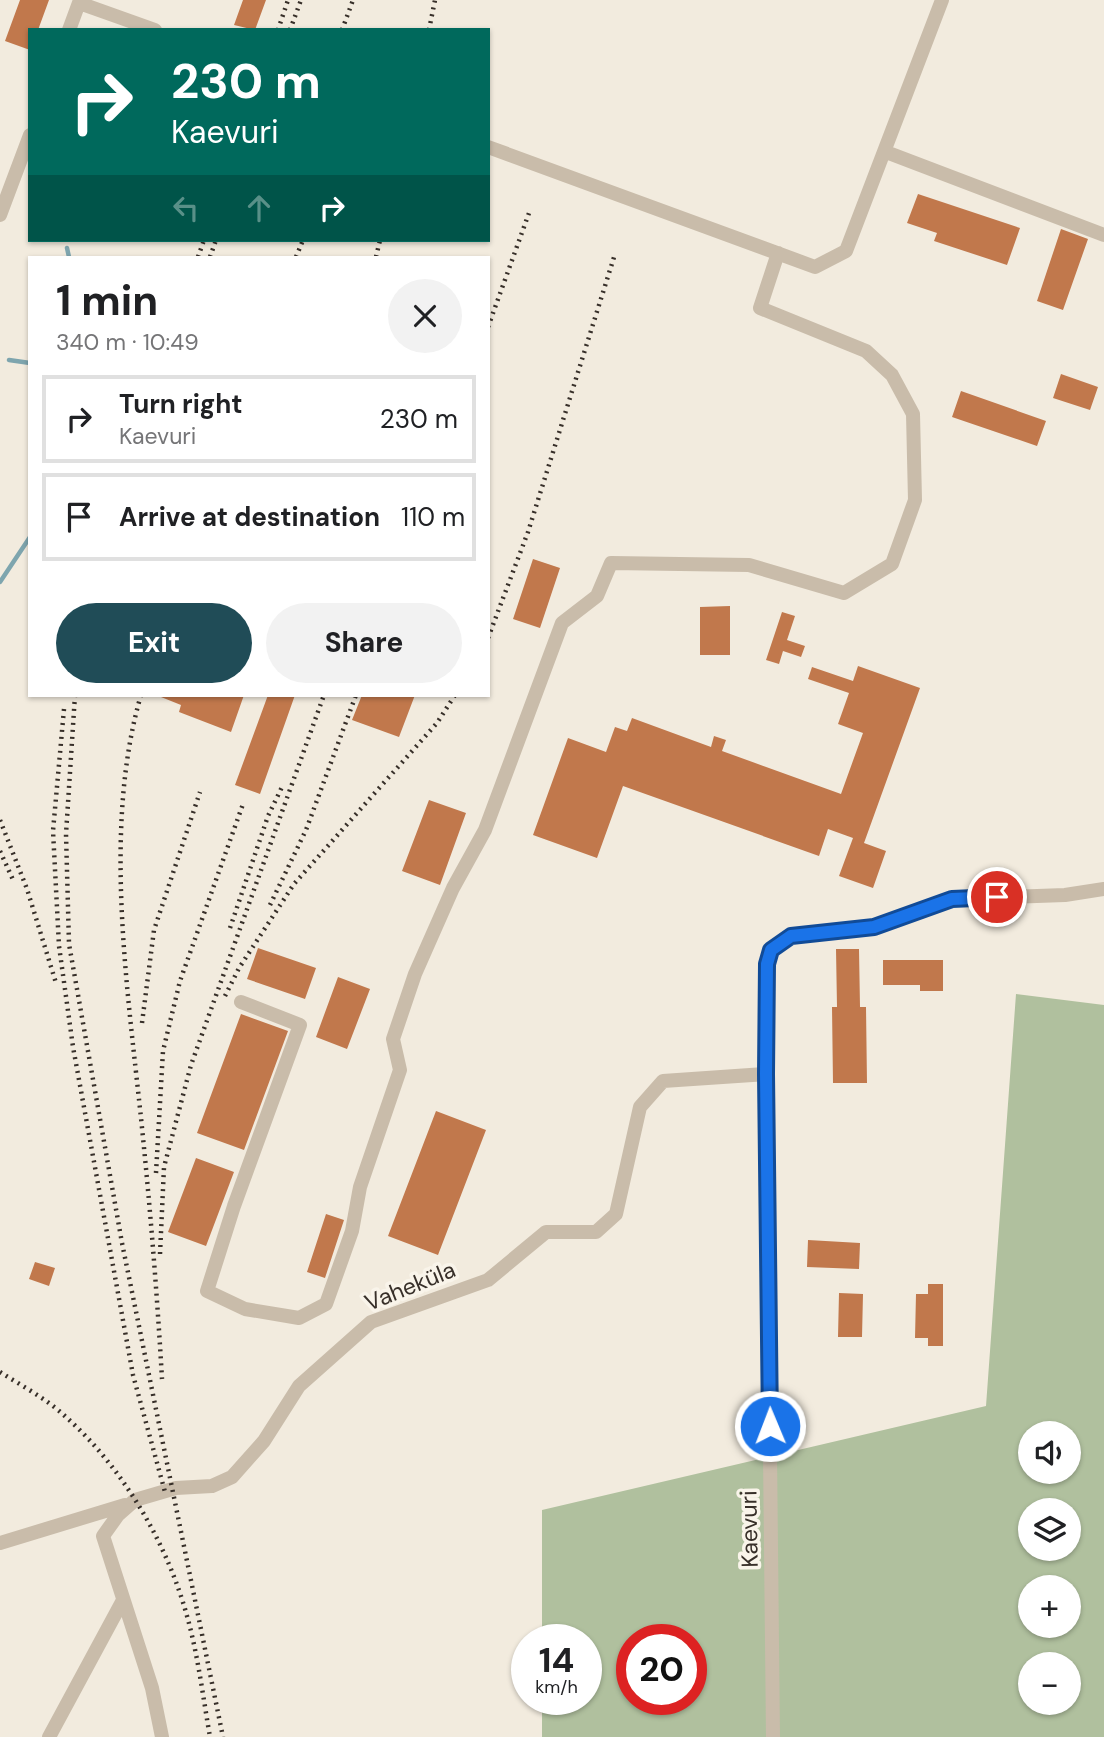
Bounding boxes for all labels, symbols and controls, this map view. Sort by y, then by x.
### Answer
text: 230 m [171,49,321,113]
icon: right [56,56,147,147]
text: Kaevuri [171,111,279,153]
icon: left [167,189,205,227]
icon: ahead [240,189,278,227]
icon: right [313,189,351,227]
text: 1 min [56,273,158,328]
button: close [388,279,462,353]
text: 340 m · 10:49 [56,327,199,357]
text: Turn right [119,387,243,421]
icon: right [60,400,98,438]
text: 230 m [380,402,458,436]
text: Kaevuri [119,421,196,451]
icon: arrive [60,498,98,536]
text: Arrive at destination [119,500,380,534]
text: 110 m [401,500,465,534]
button: Exit [56,603,252,683]
button: Share [266,603,462,683]
pin [967,867,1027,927]
icon: arrive [978,878,1016,916]
street label: Vaheküla [360,1254,460,1318]
position arrow [733,1389,807,1463]
map controls [1018,1421,1081,1715]
button: sound [1018,1421,1081,1484]
street label: Kaevuri [733,1490,765,1568]
button: layers [1018,1498,1081,1561]
button: + [1018,1575,1081,1638]
speed limit sign: 20 [616,1624,707,1715]
text: 14 [539,1637,574,1683]
button: − [1018,1652,1081,1715]
text: km/h [535,1675,578,1699]

